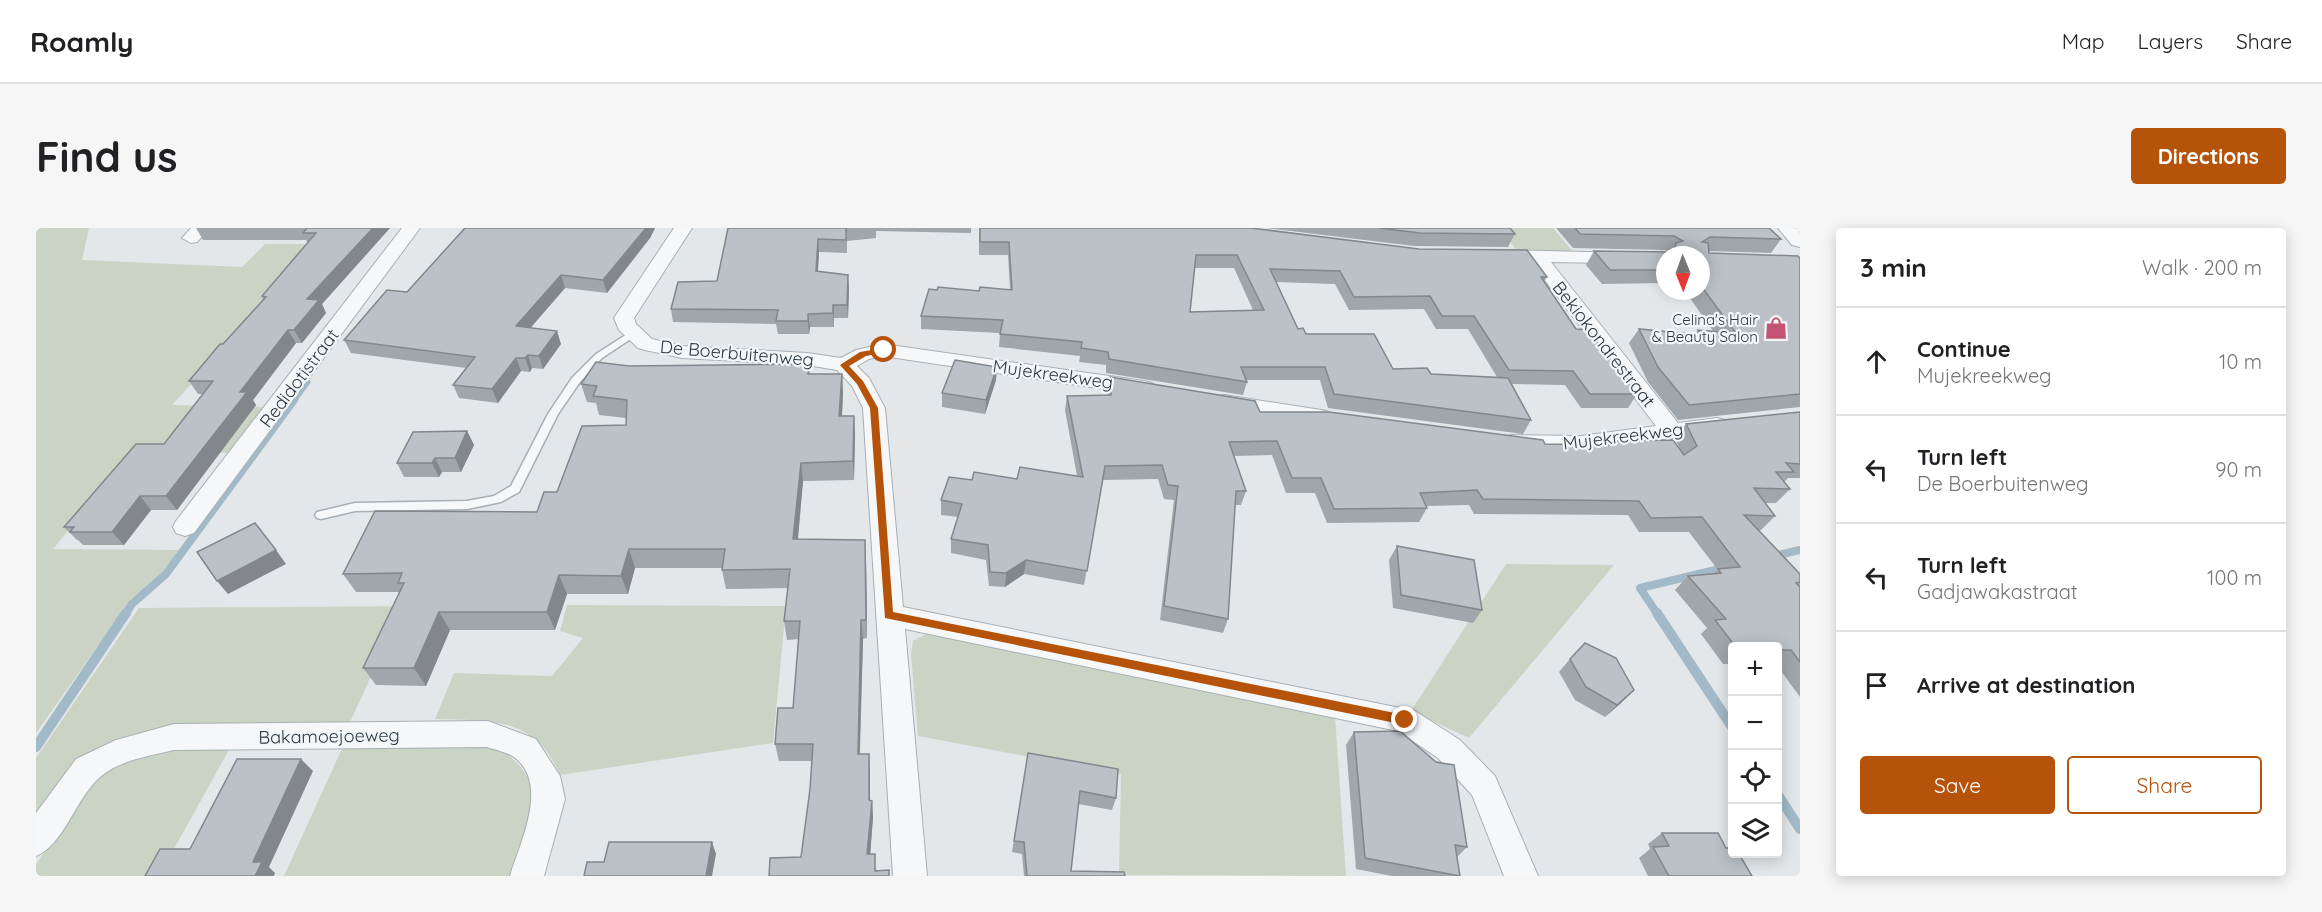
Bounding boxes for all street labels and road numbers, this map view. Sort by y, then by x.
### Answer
street label: Bekiokondrestraat [1548,276,1660,412]
street label: Redidotistraat [254,324,344,432]
street label: De Boerbuitenweg [659,335,815,371]
street label: Mujekreekweg [991,354,1115,394]
street label: Mujekreekweg [1561,417,1685,455]
street label: Bakamoejoeweg [258,723,400,749]

